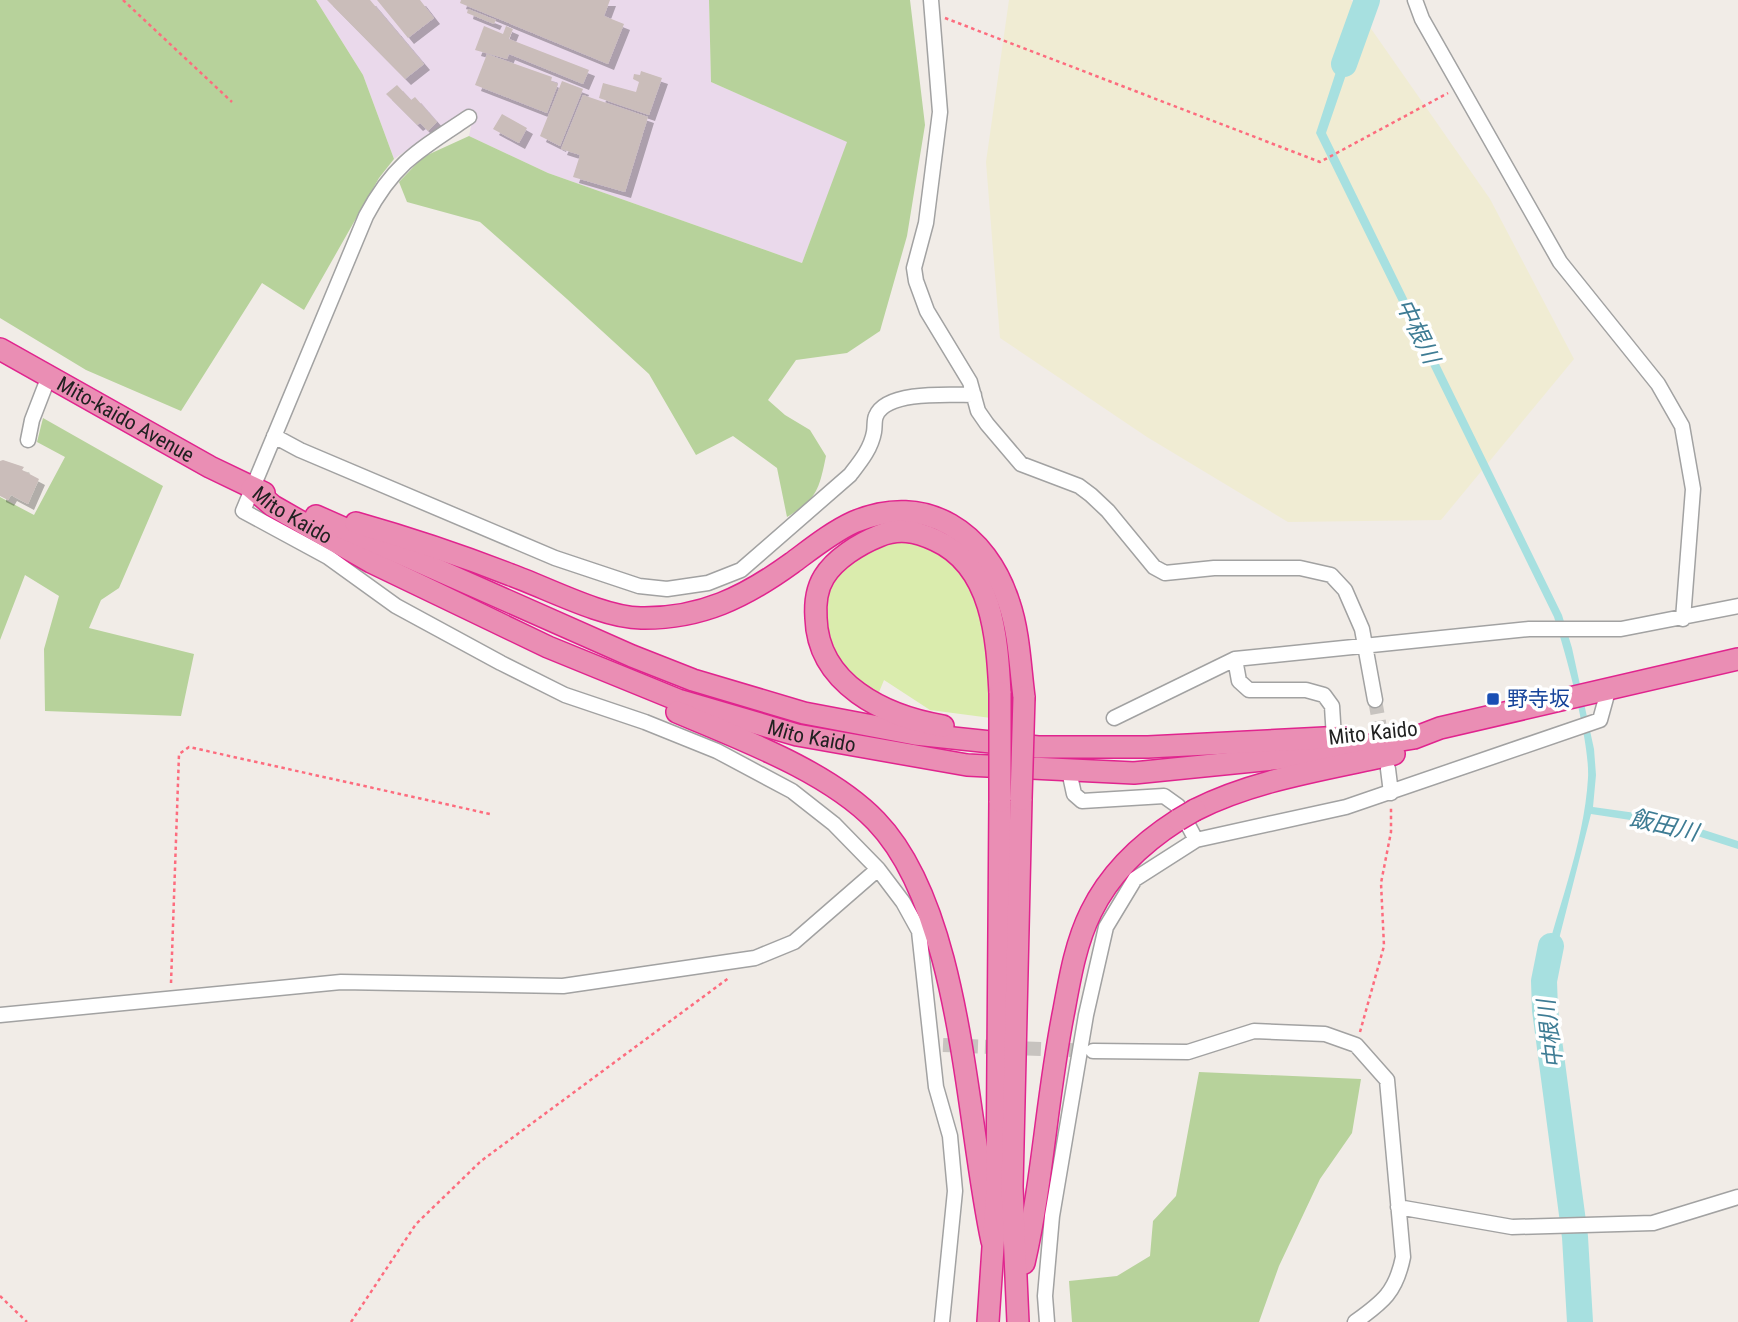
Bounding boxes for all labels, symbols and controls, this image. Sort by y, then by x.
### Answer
water label: 中根川 [1390,294,1446,371]
street label: Mito-kaido Avenue [53,372,198,468]
street label: Mito Kaido [247,482,336,549]
place label: 野寺坂 [1507,687,1570,711]
marker: 野寺坂 [1485,691,1501,707]
street label: Mito Kaido [765,715,858,757]
street label: Mito Kaido [1327,716,1419,750]
water label: 飯田川 [1627,805,1703,847]
water label: 中根川 [1533,995,1568,1070]

